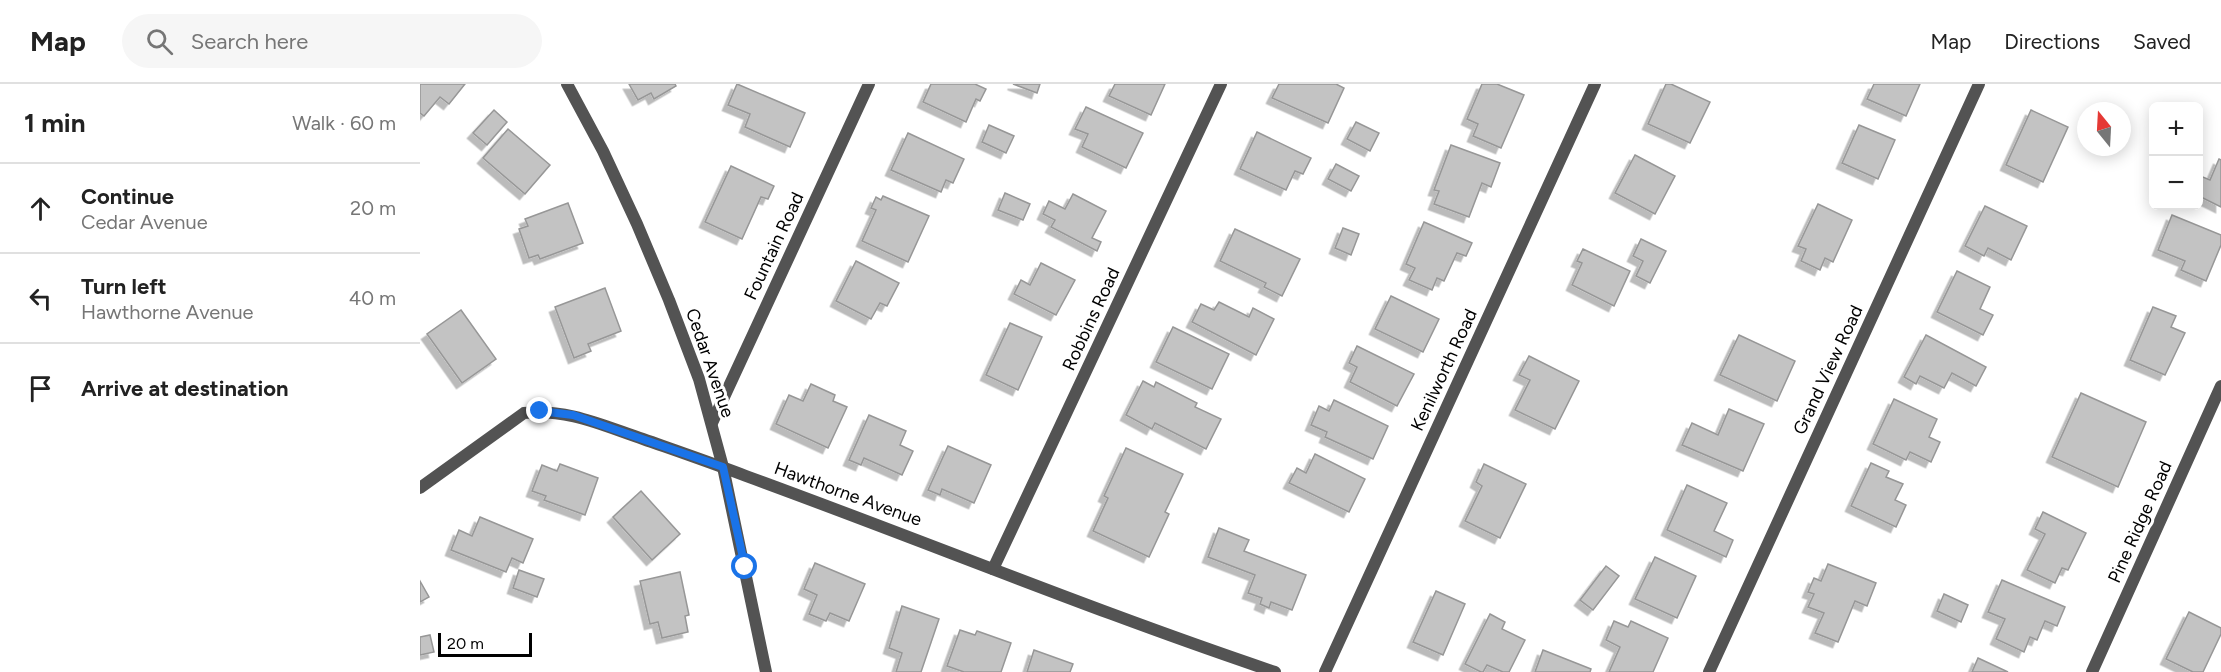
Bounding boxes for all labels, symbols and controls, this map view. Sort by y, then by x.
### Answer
search box [122,14,542,68]
text: Map [30,24,86,58]
icon: search [143,25,176,58]
text: Search here [191,28,308,55]
text: Map [1930,29,1971,54]
text: Directions [2004,29,2100,54]
text: Saved [2133,29,2191,54]
north arrow [2077,102,2131,156]
map controls [2149,102,2203,210]
button: + [2149,102,2203,156]
text: 1 min [24,107,85,139]
text: Walk · 60 m [292,111,396,135]
button: − [2149,156,2203,210]
text: Continue [81,183,174,210]
street label: Fountain Road [739,189,809,303]
icon: ahead [24,192,57,225]
text: 20 m [350,196,396,220]
text: Cedar Avenue [81,210,208,234]
street label: Robbins Road [1058,264,1124,374]
text: Turn left [81,273,167,300]
icon: left [24,282,57,315]
text: 40 m [349,286,396,310]
text: Hawthorne Avenue [81,300,253,324]
street label: Grand View Road [1788,302,1868,438]
street label: Cedar Avenue [681,306,739,421]
street label: Kenilworth Road [1406,306,1482,434]
icon: arrive [24,372,57,405]
text: Arrive at destination [81,375,289,402]
route end [526,397,552,423]
street label: Hawthorne Avenue [771,457,925,531]
street label: Pine Ridge Road [2103,458,2177,586]
route start [731,553,757,579]
scale bar [438,630,532,658]
text: 20 m [447,634,484,653]

